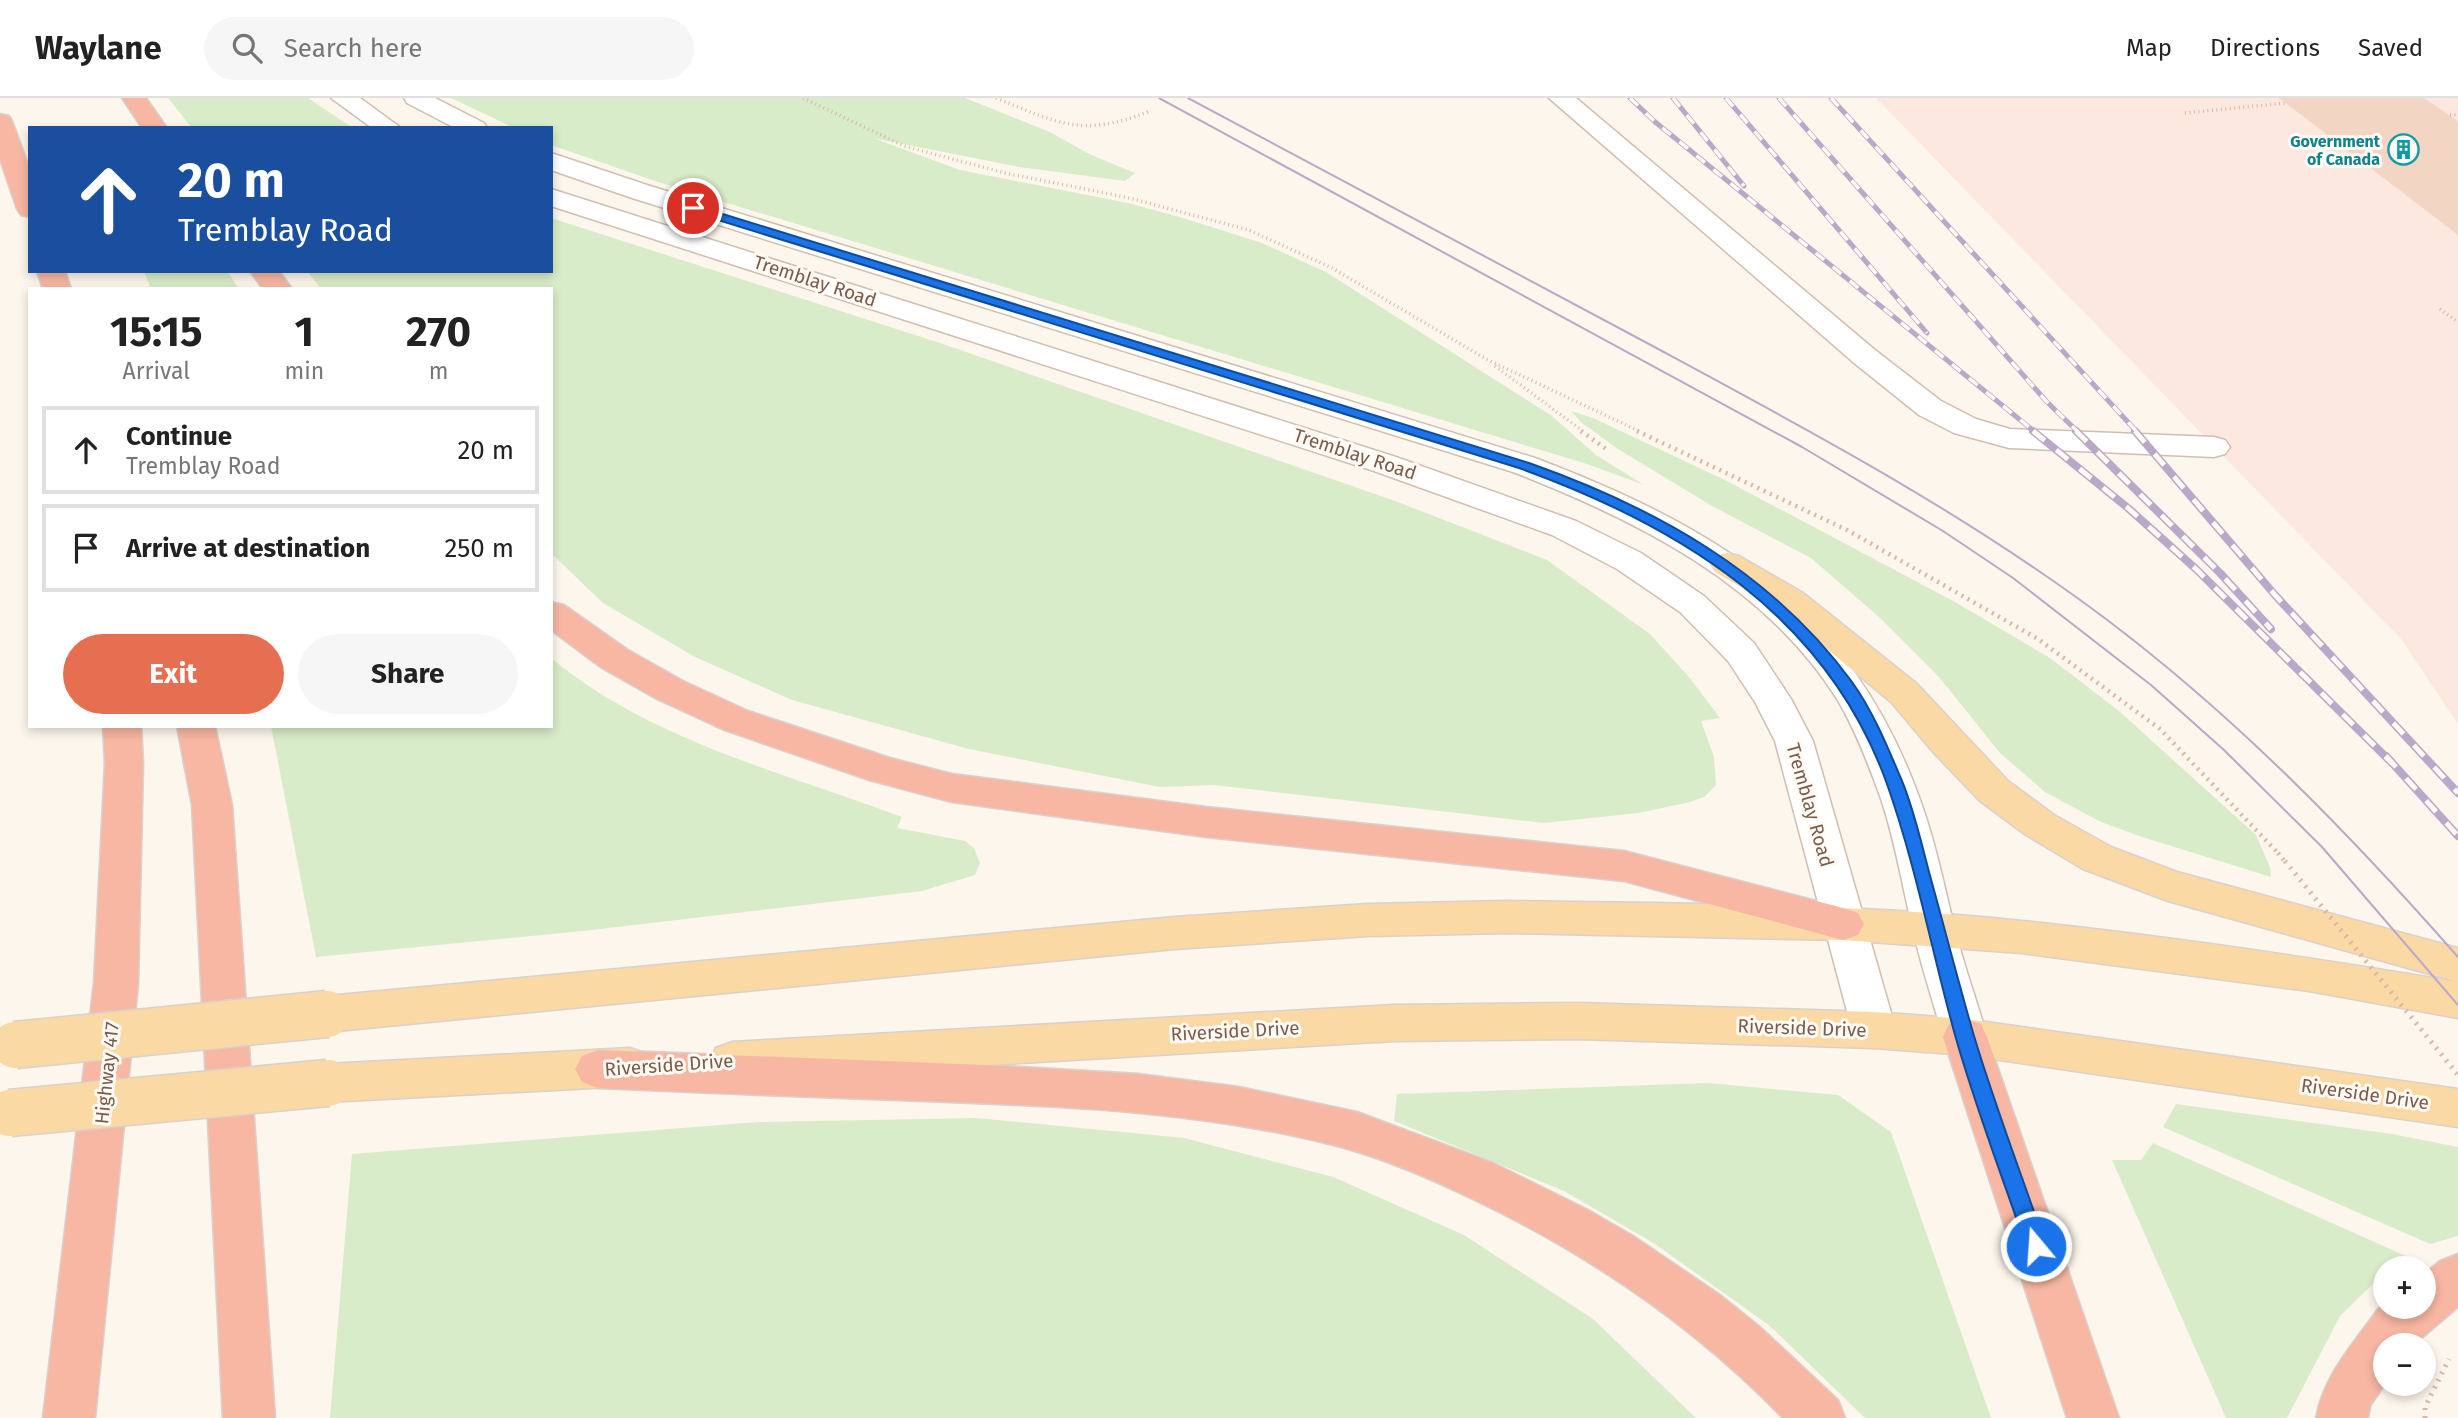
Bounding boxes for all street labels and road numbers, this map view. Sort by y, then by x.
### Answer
street label: Tremblay Road [751,250,879,312]
street label: Tremblay Road [1291,423,1419,485]
street label: Tremblay Road [1781,740,1839,870]
street label: Riverside Drive [1737,1014,1867,1042]
street label: Riverside Drive [1170,1016,1300,1046]
street label: Highway 417 [90,1021,124,1125]
street label: Riverside Drive [604,1049,734,1081]
street label: Riverside Drive [2299,1074,2431,1114]

